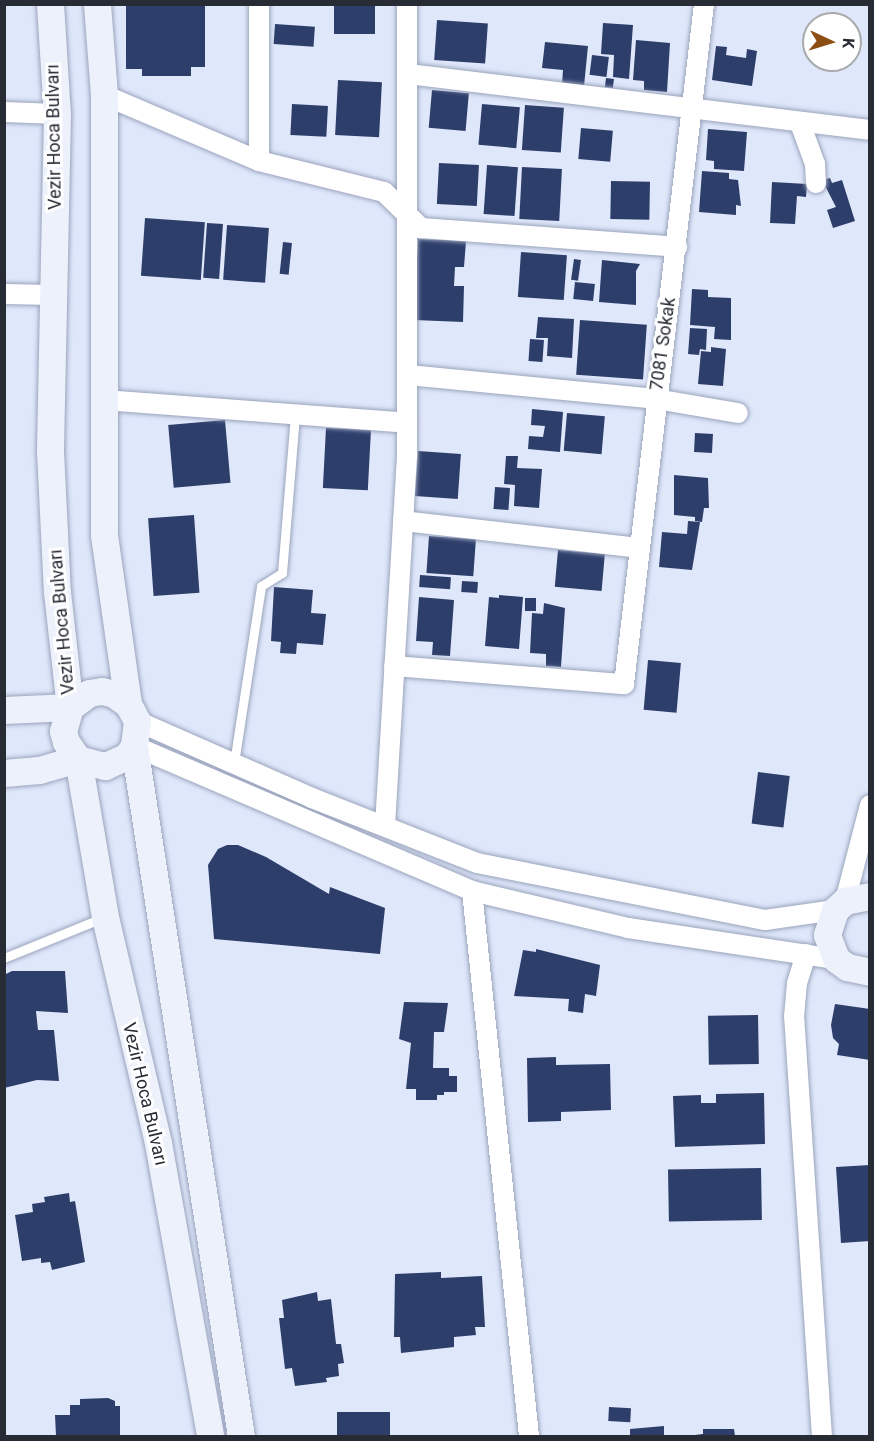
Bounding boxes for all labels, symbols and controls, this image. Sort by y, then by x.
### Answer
north arrow [802,12,862,72]
text: K [839,37,858,49]
street label: Vezir Hoca Bulvarı [42,64,66,210]
street label: 7081 Sokak [646,296,680,392]
street label: Vezir Hoca Bulvarı [45,548,79,696]
street label: Vezir Hoca Bulvarı [118,1021,172,1167]

